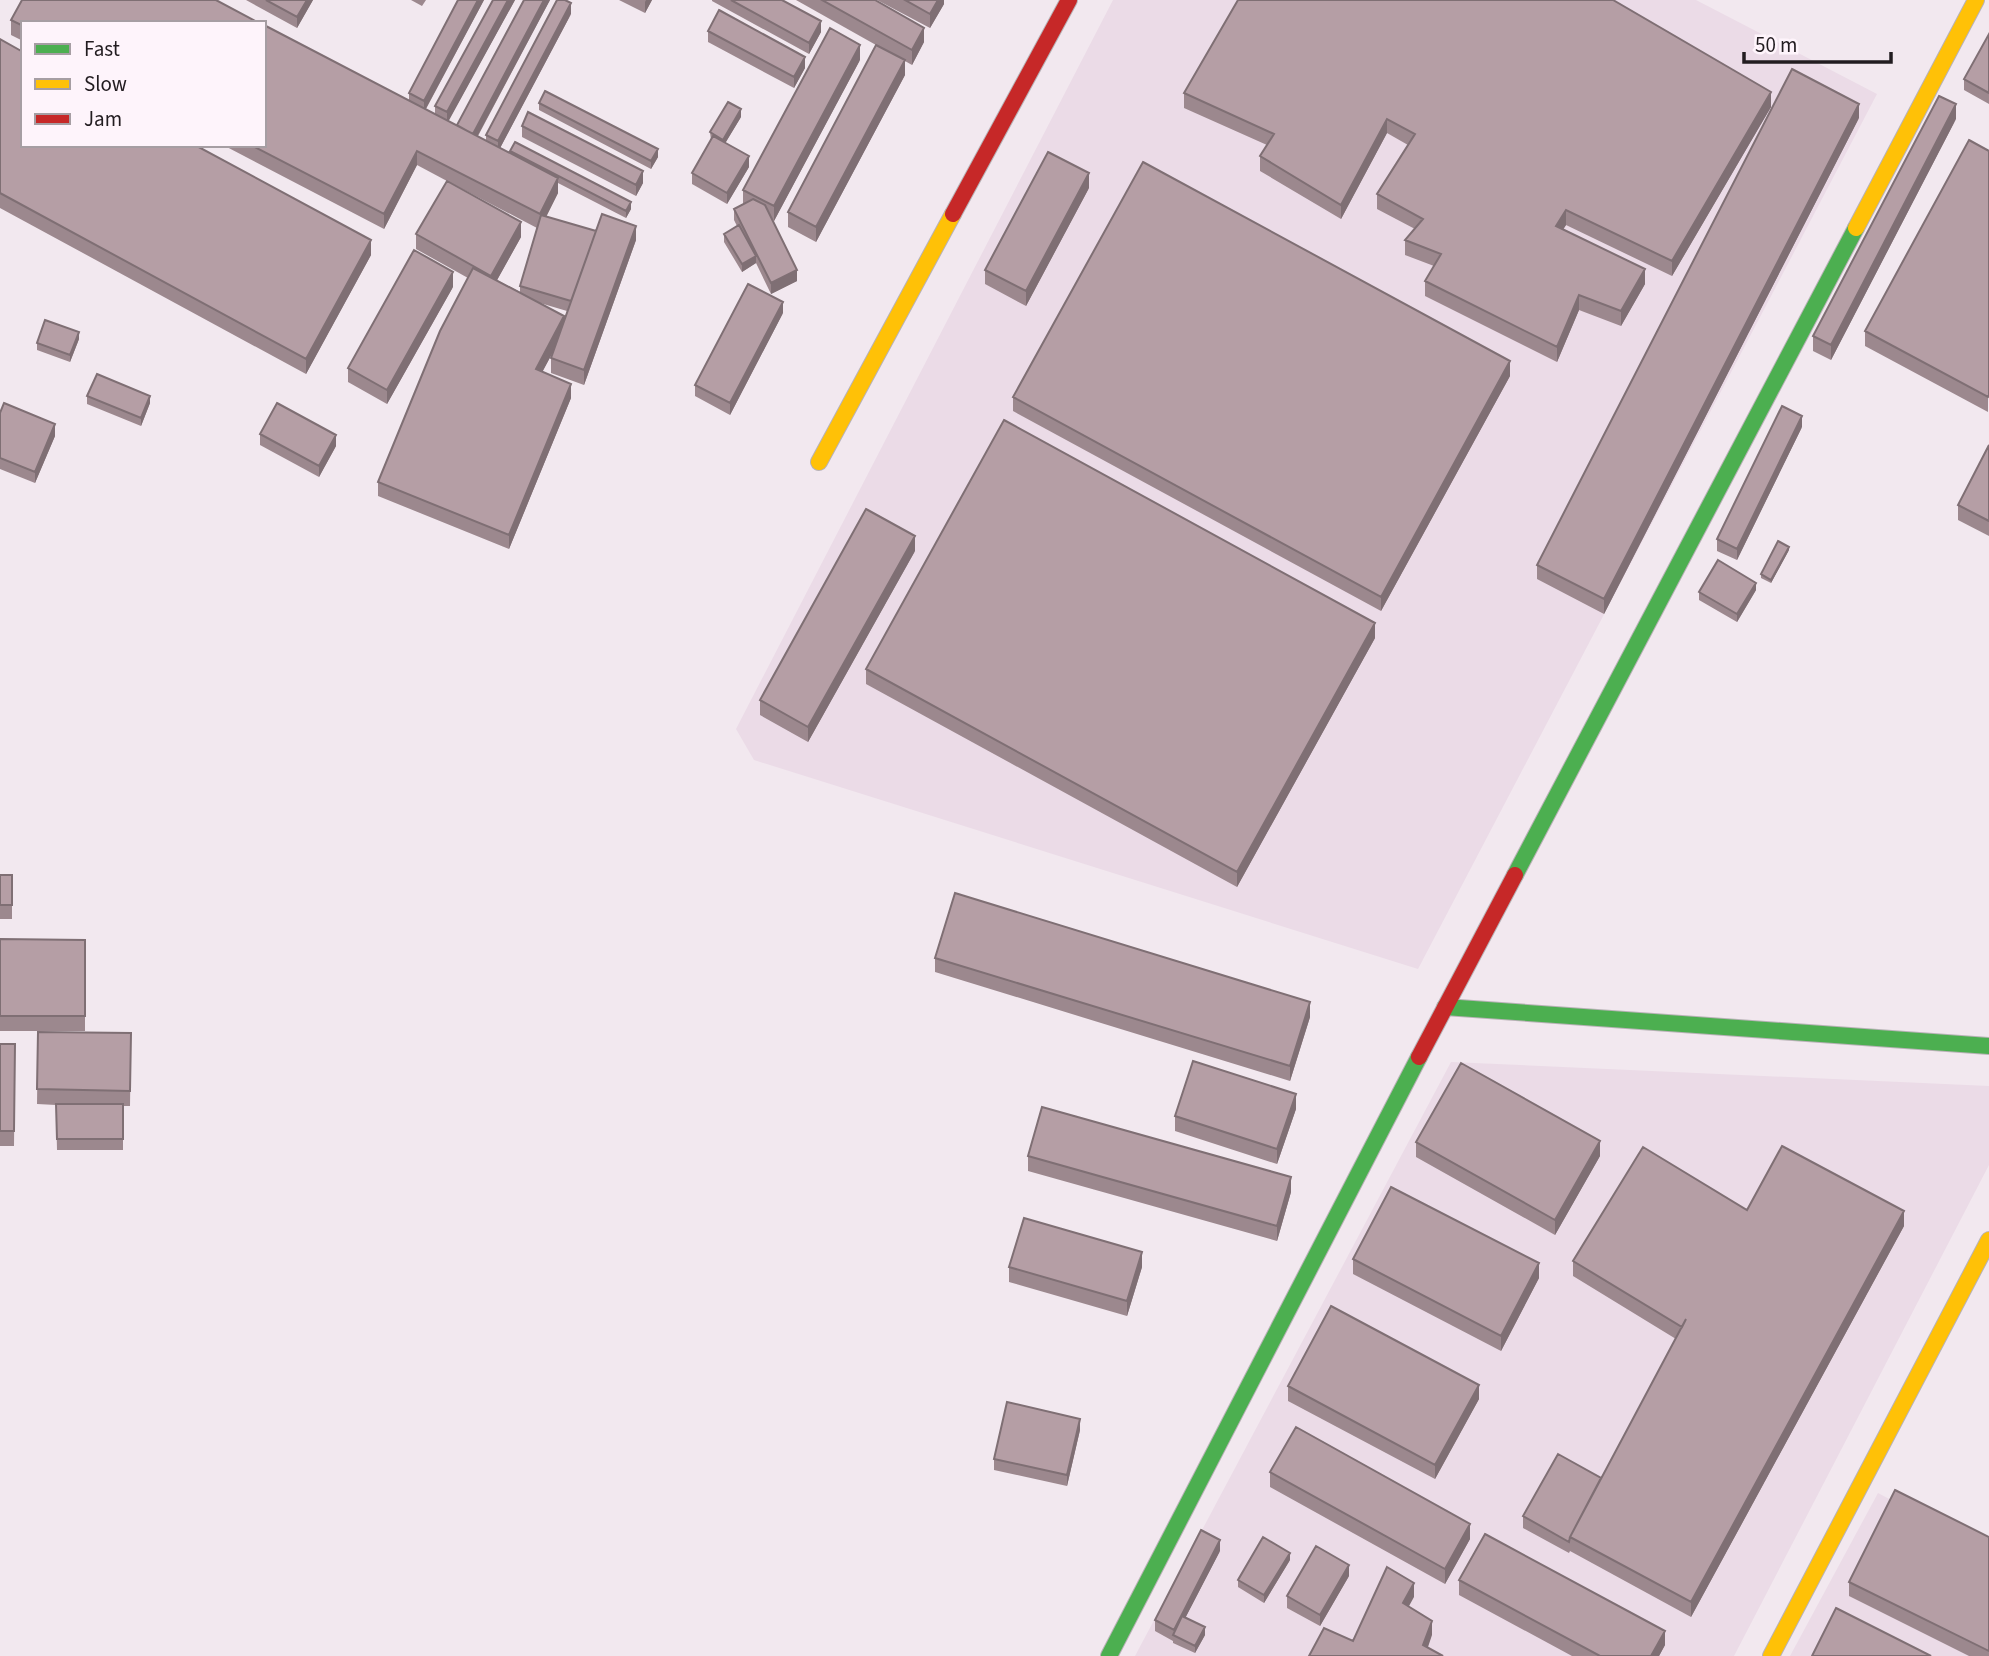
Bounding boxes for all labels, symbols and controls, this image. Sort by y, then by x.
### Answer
legend [21,21,266,147]
scale bar [1744,21,1891,65]
text: 50 m [1755,30,1797,60]
text: Fast [84,34,120,64]
text: Slow [84,69,127,99]
text: Jam [84,104,122,134]

